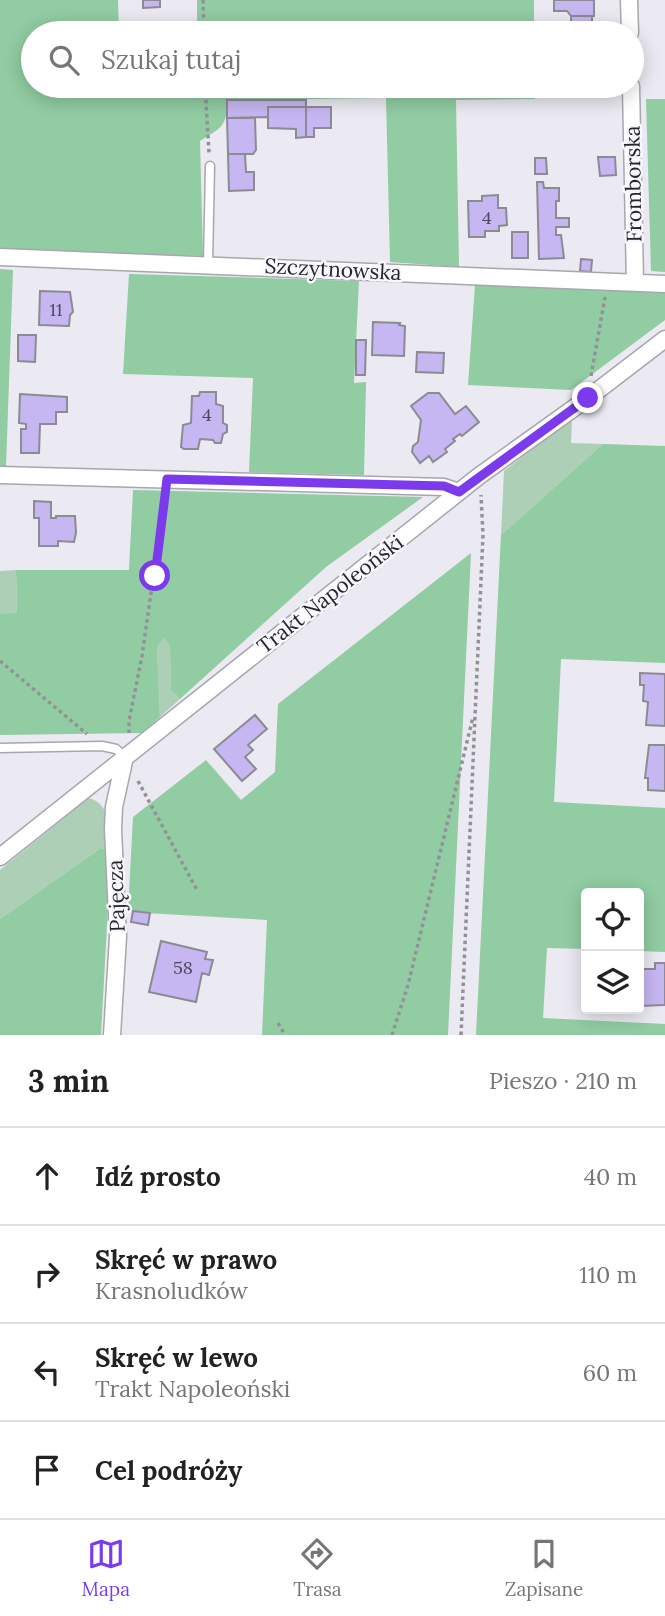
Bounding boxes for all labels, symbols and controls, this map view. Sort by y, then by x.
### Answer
search box [21,21,644,98]
icon: search [45,41,83,79]
text: Szukaj tutaj [101,43,241,76]
street label: Fromborska [618,125,648,243]
house number: 4 [482,206,492,229]
street label: Szczytnowska [264,252,402,286]
house number: 11 [49,298,63,321]
route end [572,382,603,413]
house number: 4 [202,403,212,426]
street label: Trakt Napoleoński [251,528,409,660]
route start [139,560,170,591]
street label: Pajęcza [101,859,131,933]
map controls [581,888,644,1014]
button: locate [581,888,644,951]
button: layers [581,951,644,1014]
house number: 58 [173,956,193,979]
text: 3 min [28,1062,109,1100]
text: Pieszo · 210 m [489,1066,637,1095]
icon: ahead [28,1157,66,1195]
text: Idź prosto [95,1160,221,1193]
text: 40 m [584,1162,637,1191]
text: Skręć w prawo [95,1243,277,1276]
icon: right [28,1255,66,1293]
text: 110 m [579,1260,637,1289]
text: Krasnoludków [95,1276,248,1305]
text: Skręć w lewo [95,1341,258,1374]
icon: left [28,1353,66,1391]
text: 60 m [583,1358,637,1387]
text: Trakt Napoleoński [95,1374,290,1403]
icon: arrive [28,1451,66,1489]
text: Cel podróży [95,1454,242,1487]
tab: Mapa [82,1535,130,1601]
tab: Trasa [293,1535,342,1601]
tab: Zapisane [505,1535,583,1601]

